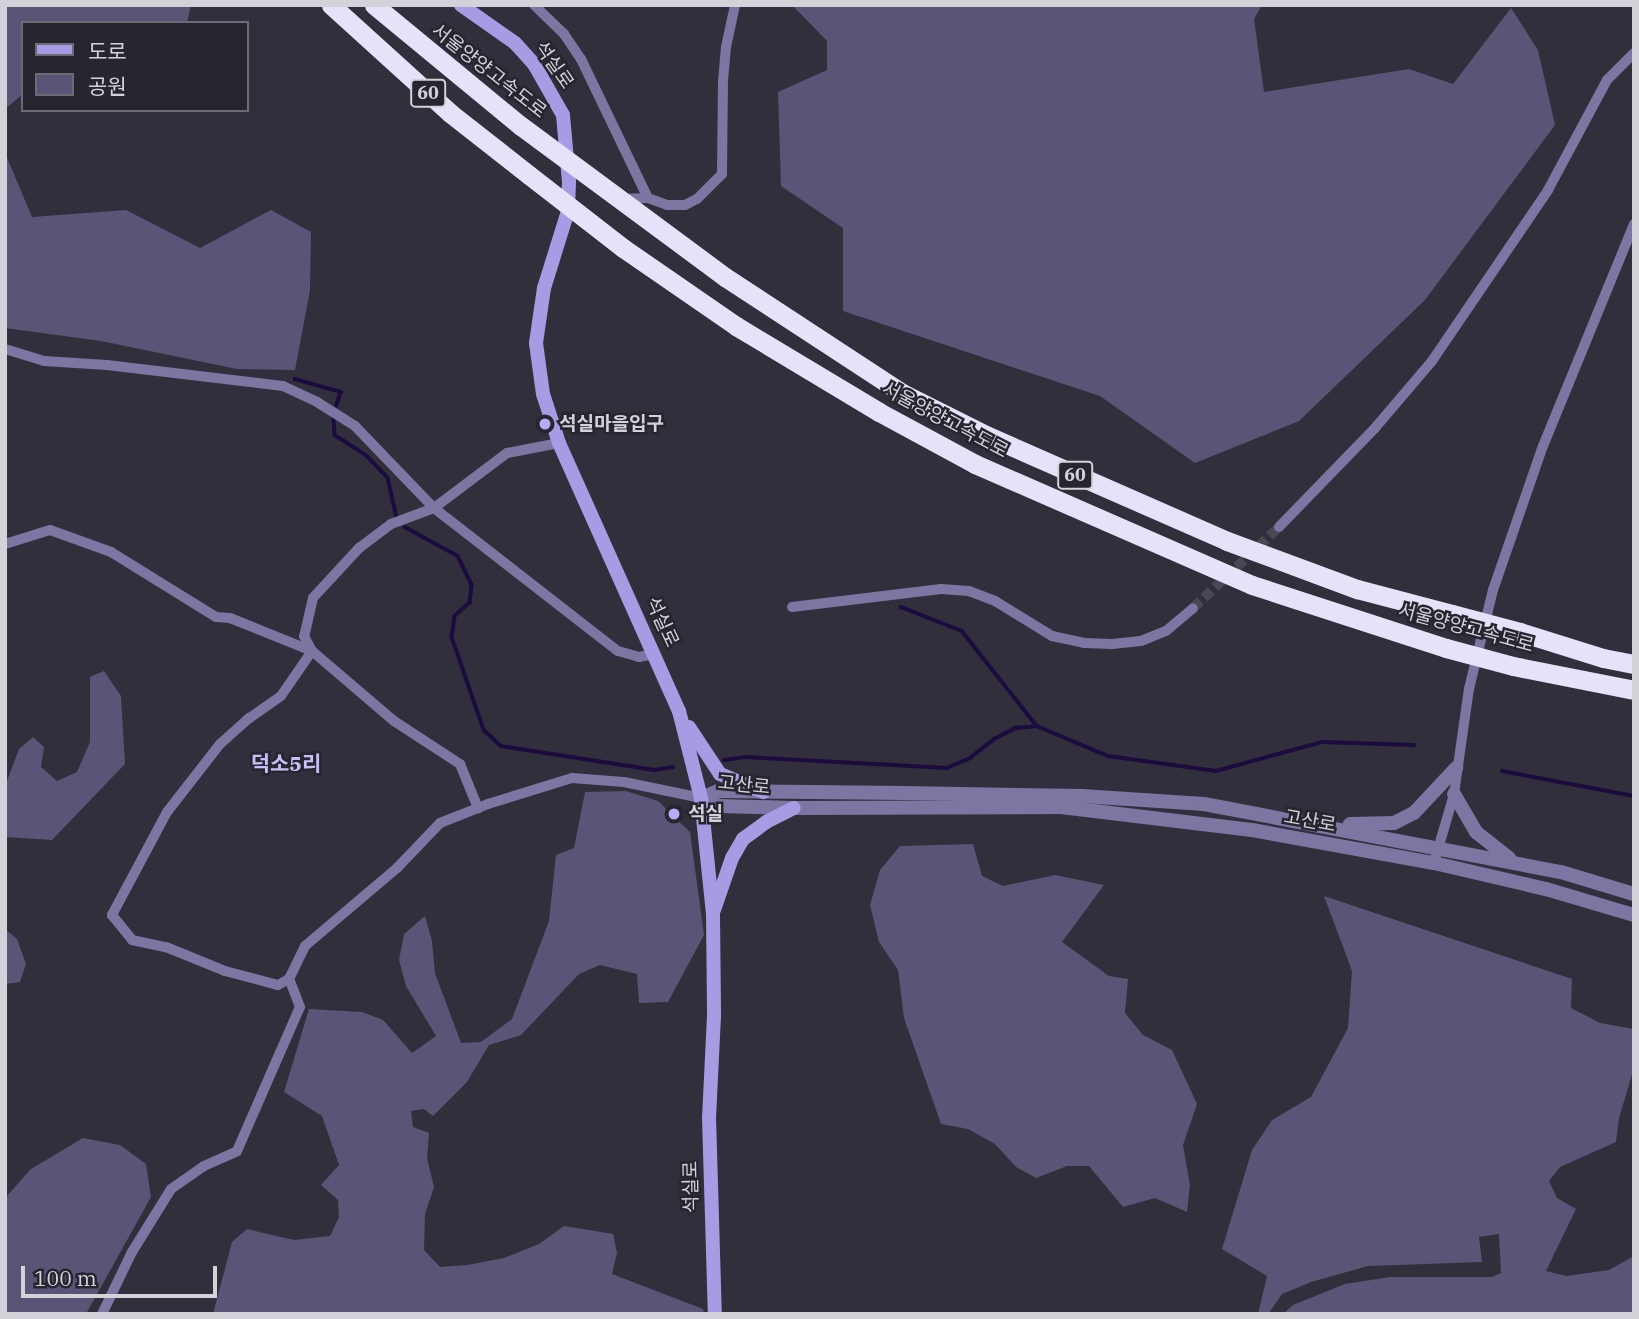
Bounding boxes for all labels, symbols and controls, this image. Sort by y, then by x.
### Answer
street label: 서울양양고속도로 [427,19,551,123]
legend [21,21,248,112]
text: 도로 [88,37,127,65]
street label: 석실로 [530,37,578,93]
text: 공원 [88,72,127,100]
road number: 60 [409,78,447,108]
street label: 서울양양고속도로 [878,377,1012,463]
place label: 석실마을입구 [559,413,664,435]
marker: 석실마을입구 [537,416,553,432]
road number: 60 [1056,461,1094,490]
street label: 석실로 [641,593,683,651]
street label: 서울양양고속도로 [1396,599,1536,657]
district label: 덕소5리 [251,750,321,776]
street label: 고산로 [717,771,771,799]
place label: 석실 [688,803,723,825]
street label: 고산로 [1282,805,1338,837]
marker: 석실 [666,806,682,822]
street label: 석실로 [679,1161,703,1213]
scale bar [24,1252,220,1296]
text: 100 m [34,1264,97,1292]

